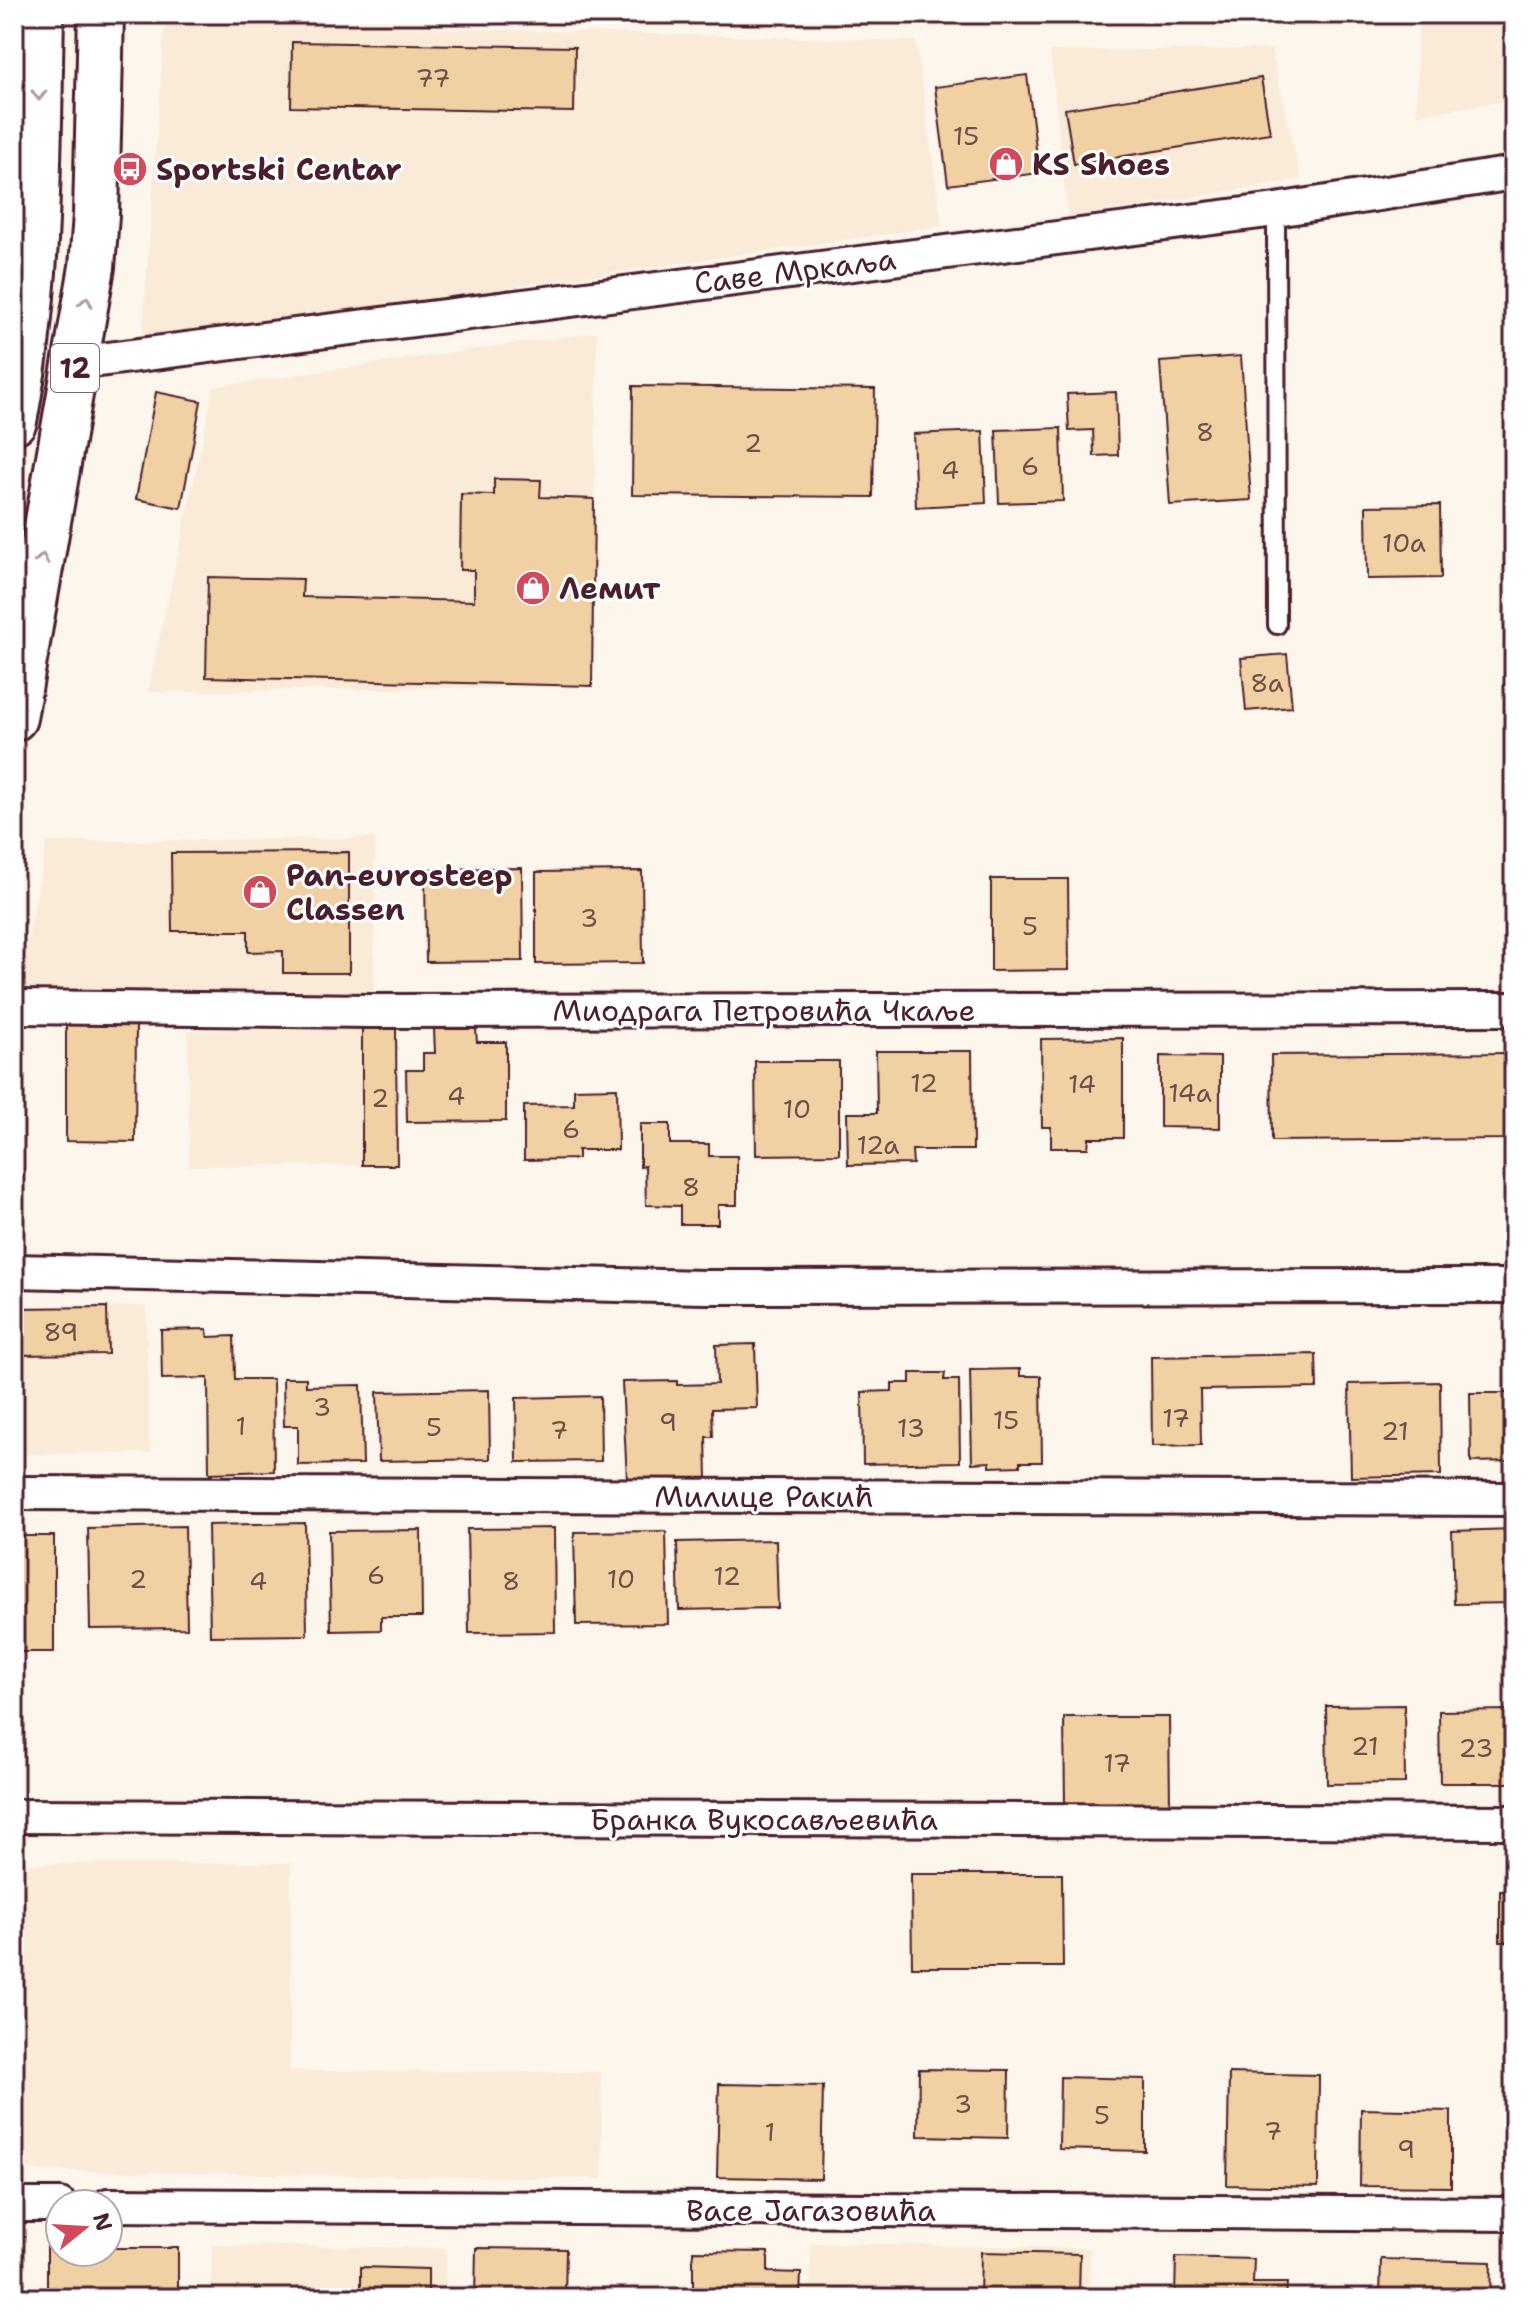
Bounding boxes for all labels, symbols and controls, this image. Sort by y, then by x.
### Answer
house number: 77 [416,60,450,95]
one-way arrow [30,89,48,102]
house number: 15 [953,118,979,153]
place label: KS Shoes [1032,144,1170,185]
shop icon: KS Shoes [987,145,1025,183]
place label: Sportski Centar [156,149,402,190]
bus stop icon: Sportski Centar [111,150,149,188]
street label: Саве Мркаља [692,238,899,304]
one-way arrow [77,296,94,309]
road number: 12 [51,344,99,392]
house number: 8 [1196,414,1214,449]
house number: 2 [744,425,762,460]
house number: 6 [1021,448,1039,483]
house number: 4 [941,452,959,487]
house number: 10a [1382,525,1426,560]
one-way arrow [32,552,49,565]
place label: Лемит [559,568,660,609]
shop icon: Лемит [514,569,552,607]
house number: 8a [1250,665,1284,700]
place label: Pan-eurosteep Classen [286,855,512,930]
shop icon: Pan-eurosteep Classen [241,873,279,911]
house number: 3 [580,900,598,935]
house number: 5 [1022,908,1038,943]
street label: Миодрага Петровића Чкаље [553,990,976,1031]
house number: 12 [910,1065,938,1100]
house number: 14 [1068,1066,1096,1101]
house number: 14a [1168,1075,1212,1110]
house number: 4 [447,1078,465,1113]
house number: 2 [371,1080,389,1115]
house number: 10 [783,1091,811,1126]
house number: 6 [562,1111,580,1146]
house number: 12a [857,1127,899,1162]
house number: 8 [682,1169,700,1204]
house number: 89 [43,1314,79,1349]
house number: 3 [313,1389,331,1424]
house number: 17 [1162,1400,1190,1435]
house number: 15 [993,1402,1019,1437]
house number: 9 [659,1404,677,1439]
house number: 1 [236,1408,246,1443]
house number: 5 [426,1409,442,1444]
house number: 13 [897,1410,925,1445]
house number: 7 [550,1412,568,1447]
house number: 21 [1381,1413,1409,1448]
street label: Милице Ракић [654,1476,874,1517]
house number: 6 [367,1557,385,1592]
house number: 12 [713,1558,741,1593]
house number: 2 [129,1561,147,1596]
house number: 10 [607,1561,635,1596]
house number: 4 [249,1563,267,1598]
house number: 8 [502,1563,520,1598]
house number: 21 [1351,1728,1379,1763]
house number: 23 [1458,1730,1494,1765]
house number: 17 [1103,1745,1131,1780]
street label: Бранка Вукосављевића [590,1799,938,1840]
house number: 3 [954,2086,972,2121]
house number: 5 [1094,2097,1110,2132]
house number: 7 [1264,2113,1282,2148]
house number: 1 [765,2114,775,2149]
house number: 9 [1397,2131,1415,2166]
north arrow [44,2188,124,2268]
street label: Васе Јагазовића [686,2190,936,2231]
text: N [86,2209,119,2235]

